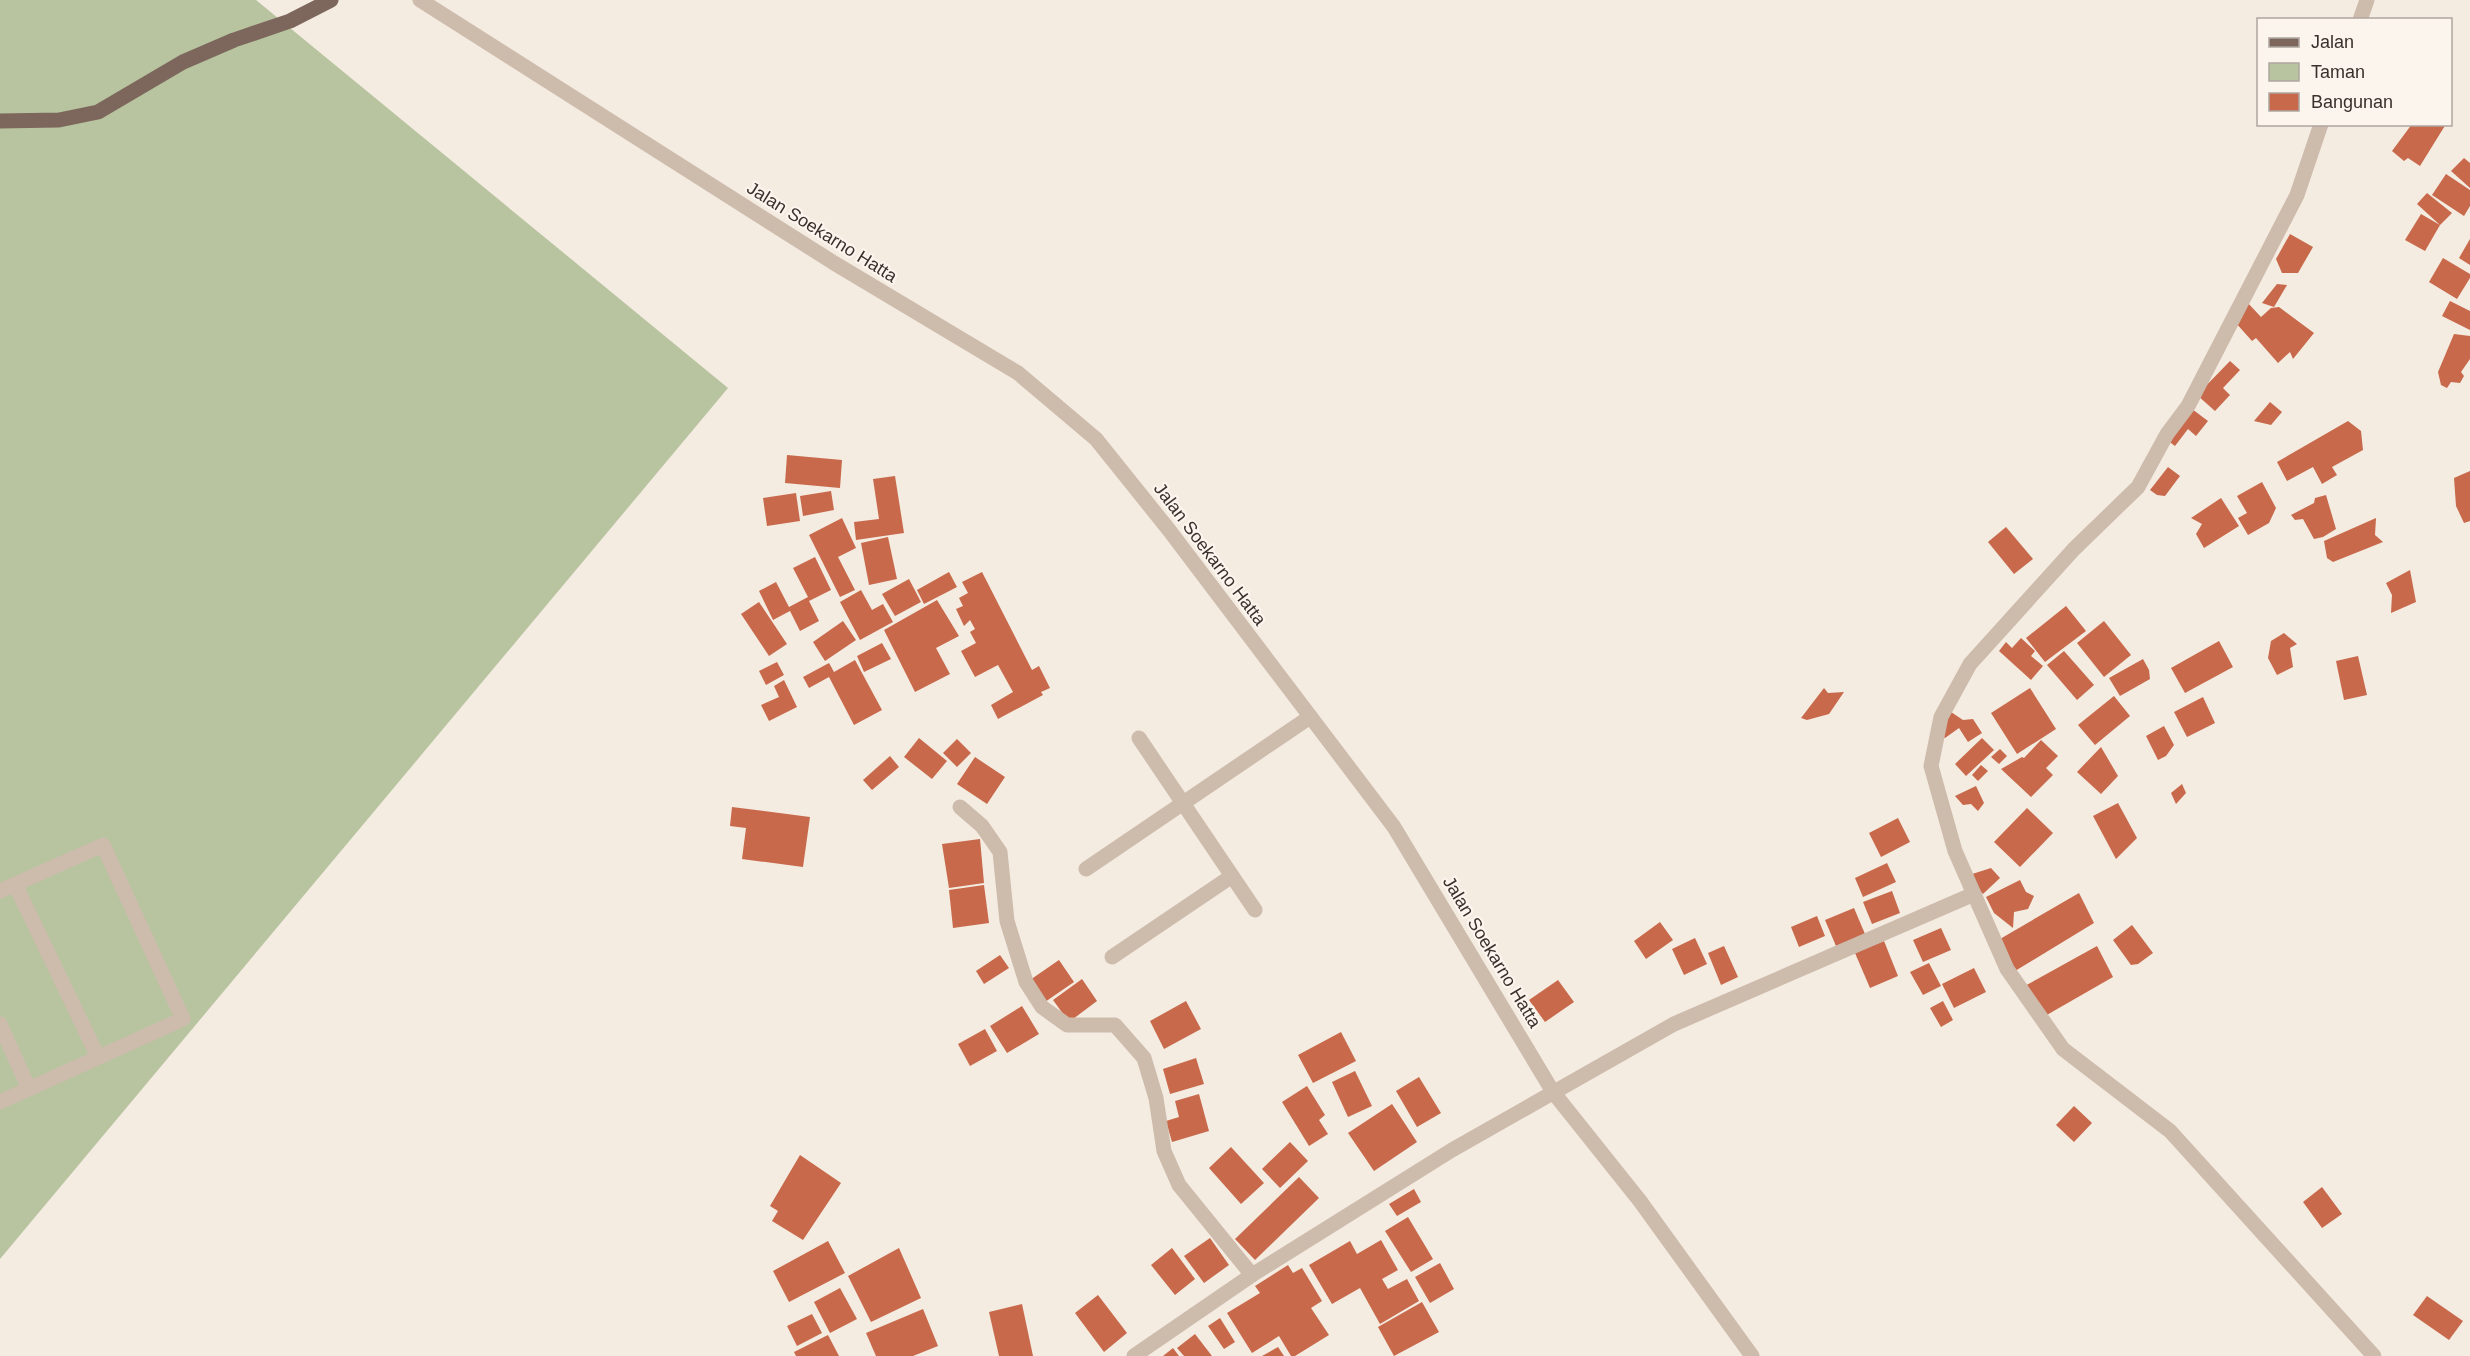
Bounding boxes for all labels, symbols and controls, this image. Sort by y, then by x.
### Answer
legend [2257,18,2452,126]
text: Jalan [2311,32,2354,52]
text: Taman [2311,62,2365,82]
text: Bangunan [2311,92,2393,112]
street label: Jalan Soekarno Hatta [743,178,902,287]
street label: Jalan Soekarno Hatta [1150,479,1271,630]
street label: Jalan Soekarno Hatta [1439,873,1546,1032]

